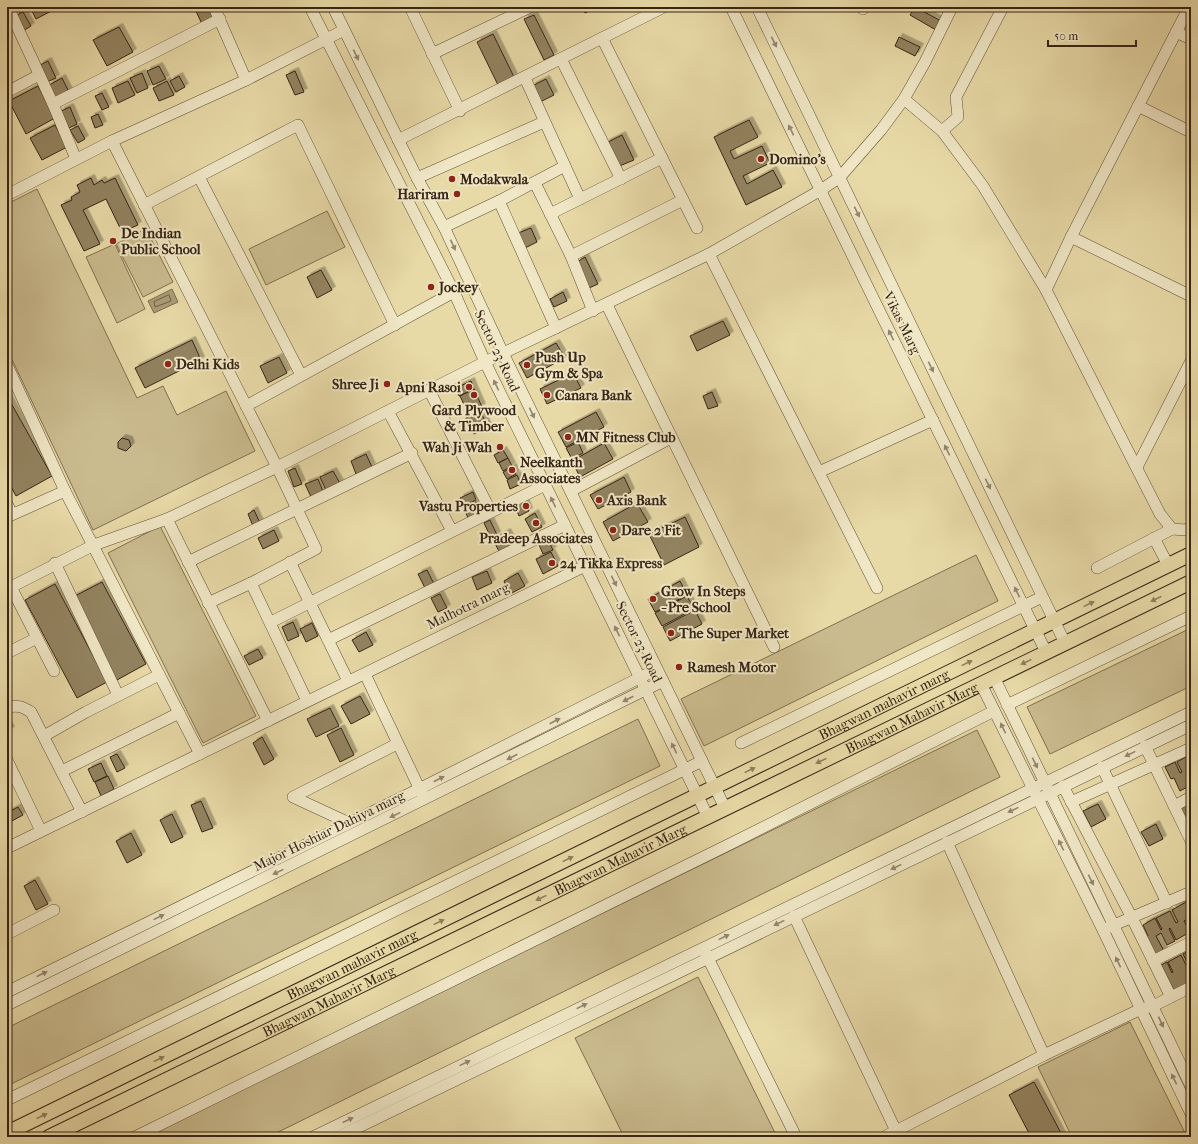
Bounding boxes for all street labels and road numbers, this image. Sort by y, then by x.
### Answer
street label: Vikas Marg [879,288,925,358]
street label: Sector 23 Road [471,307,524,395]
street label: Malhotra marg [424,578,513,633]
street label: Sector 23 Road [612,599,666,686]
street label: Bhagwan mahavir marg [816,665,952,743]
street label: Bhagwan Mahavir Marg [842,678,981,757]
street label: Major Hoshiar Dahiya marg [250,787,408,875]
street label: Bhagwan Mahavir Marg [551,820,690,899]
street label: Bhagwan mahavir marg [284,925,420,1003]
street label: Bhagwan Mahavir Marg [260,961,398,1040]

